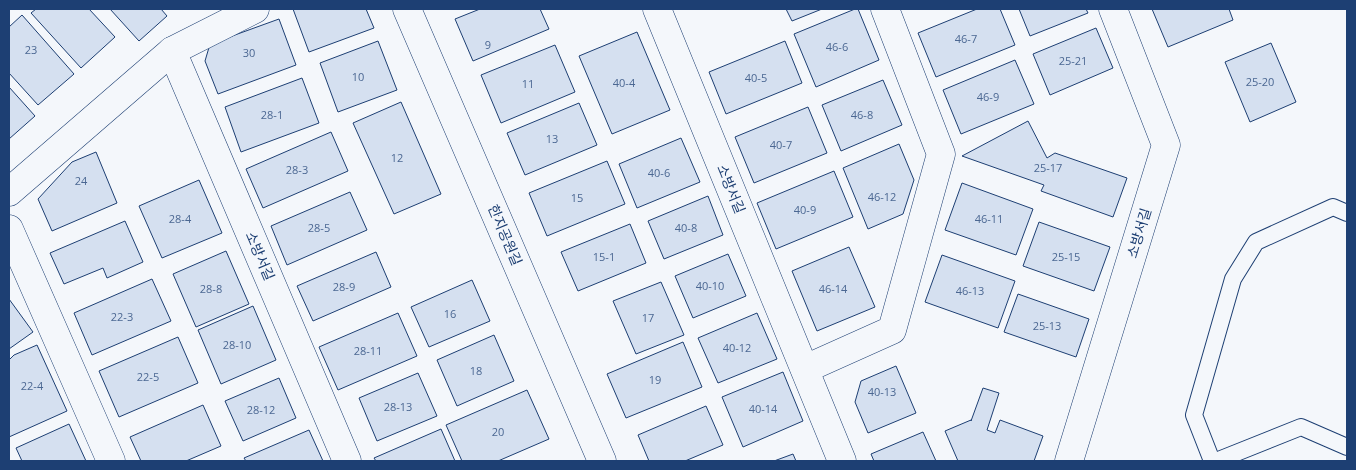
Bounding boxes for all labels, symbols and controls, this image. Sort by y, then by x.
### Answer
house number: 46-7 [955,31,977,46]
house number: 9 [485,37,491,52]
house number: 46-6 [826,39,848,54]
house number: 23 [25,42,37,57]
house number: 30 [243,45,255,60]
house number: 25-21 [1059,53,1087,68]
house number: 10 [352,69,364,84]
house number: 40-5 [745,70,767,85]
house number: 25-20 [1246,74,1274,89]
house number: 40-4 [613,75,636,90]
house number: 11 [522,76,534,91]
house number: 46-9 [977,89,999,104]
house number: 28-1 [261,107,283,122]
house number: 46-8 [851,107,873,122]
house number: 13 [546,131,558,146]
house number: 40-7 [770,137,792,152]
house number: 12 [391,150,403,165]
house number: 25-17 [1034,160,1062,175]
street label: 소방서길 [713,161,750,216]
house number: 28-3 [286,162,308,177]
house number: 40-6 [648,165,670,180]
house number: 24 [75,173,88,188]
house number: 46-12 [868,189,896,204]
house number: 15 [571,190,583,205]
street label: 한지공원길 [484,201,527,268]
house number: 40-9 [794,202,816,217]
street label: 소방서길 [1122,205,1155,260]
house number: 28-4 [169,211,192,226]
house number: 46-11 [975,211,1003,226]
house number: 28-5 [308,220,330,235]
house number: 40-8 [675,220,697,235]
street label: 소방서길 [242,228,279,283]
house number: 15-1 [593,249,615,264]
house number: 25-15 [1052,249,1080,264]
house number: 40-10 [696,278,724,293]
house number: 28-9 [333,279,355,294]
house number: 28-8 [200,281,222,296]
house number: 46-14 [819,281,848,296]
house number: 46-13 [956,283,984,298]
house number: 16 [444,306,456,321]
house number: 22-3 [111,309,133,324]
house number: 17 [642,310,654,325]
house number: 25-13 [1033,318,1061,333]
house number: 28-10 [223,337,251,352]
house number: 40-12 [723,340,751,355]
house number: 28-11 [354,343,382,358]
house number: 18 [470,363,482,378]
house number: 22-5 [137,369,159,384]
house number: 19 [649,372,661,387]
house number: 22-4 [21,378,44,393]
house number: 40-13 [868,384,896,399]
house number: 28-13 [384,399,412,414]
house number: 40-14 [749,401,778,416]
house number: 28-12 [247,402,275,417]
house number: 20 [492,424,504,439]

